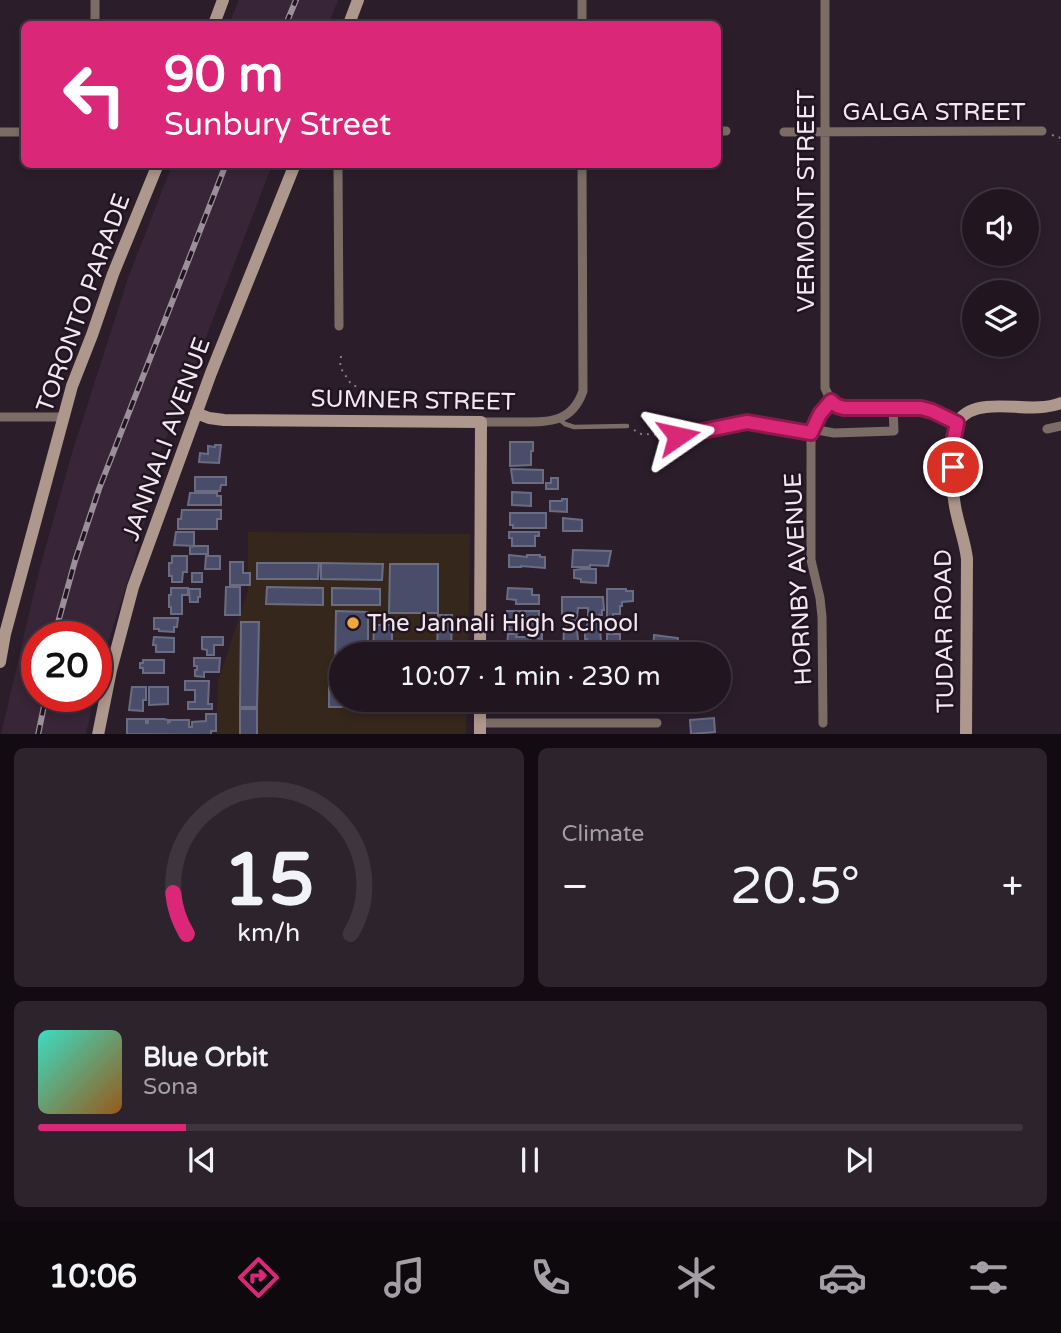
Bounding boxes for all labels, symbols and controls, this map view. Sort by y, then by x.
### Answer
text: 90 m [164,46,283,105]
icon: left [49,49,140,140]
street label: VERMONT STREET [792,89,821,312]
street label: GALGA STREET [842,98,1026,127]
text: Sunbury Street [164,106,391,144]
map controls [962,189,1039,357]
button: sound [962,189,1039,266]
street label: TORONTO PARADE [30,190,137,416]
button: layers [962,280,1039,357]
street label: JANNALI AVENUE [116,334,217,545]
street label: SUMNER STREET [310,384,516,417]
position arrow [641,399,715,473]
pin [923,437,983,497]
icon: arrive [934,448,972,486]
street label: HORNBY AVENUE [778,472,819,686]
street label: TUDAR ROAD [929,549,960,713]
place label: The Jannali High School [367,609,639,638]
marker: The Jannali High School [345,615,361,631]
speed limit sign: 20 [21,621,112,712]
text: 10:07 · 1 min · 230 m [399,661,661,692]
text: Climate [562,820,644,848]
text: 15 [223,837,314,925]
text: 20.5° [730,855,860,918]
text: − [562,864,589,910]
text: + [1002,864,1023,910]
text: km/h [237,917,300,947]
text: Blue Orbit [143,1042,268,1073]
text: Sona [143,1073,198,1101]
icon: previous [183,1141,221,1179]
icon: pause [511,1141,549,1179]
icon: next [840,1141,878,1179]
icon: directions [234,1253,283,1302]
icon: music [380,1253,429,1302]
icon: phone [526,1253,575,1302]
icon: climate [672,1253,721,1302]
icon: car [818,1253,867,1302]
icon: filters [964,1253,1013,1302]
text: 10:06 [48,1258,137,1296]

